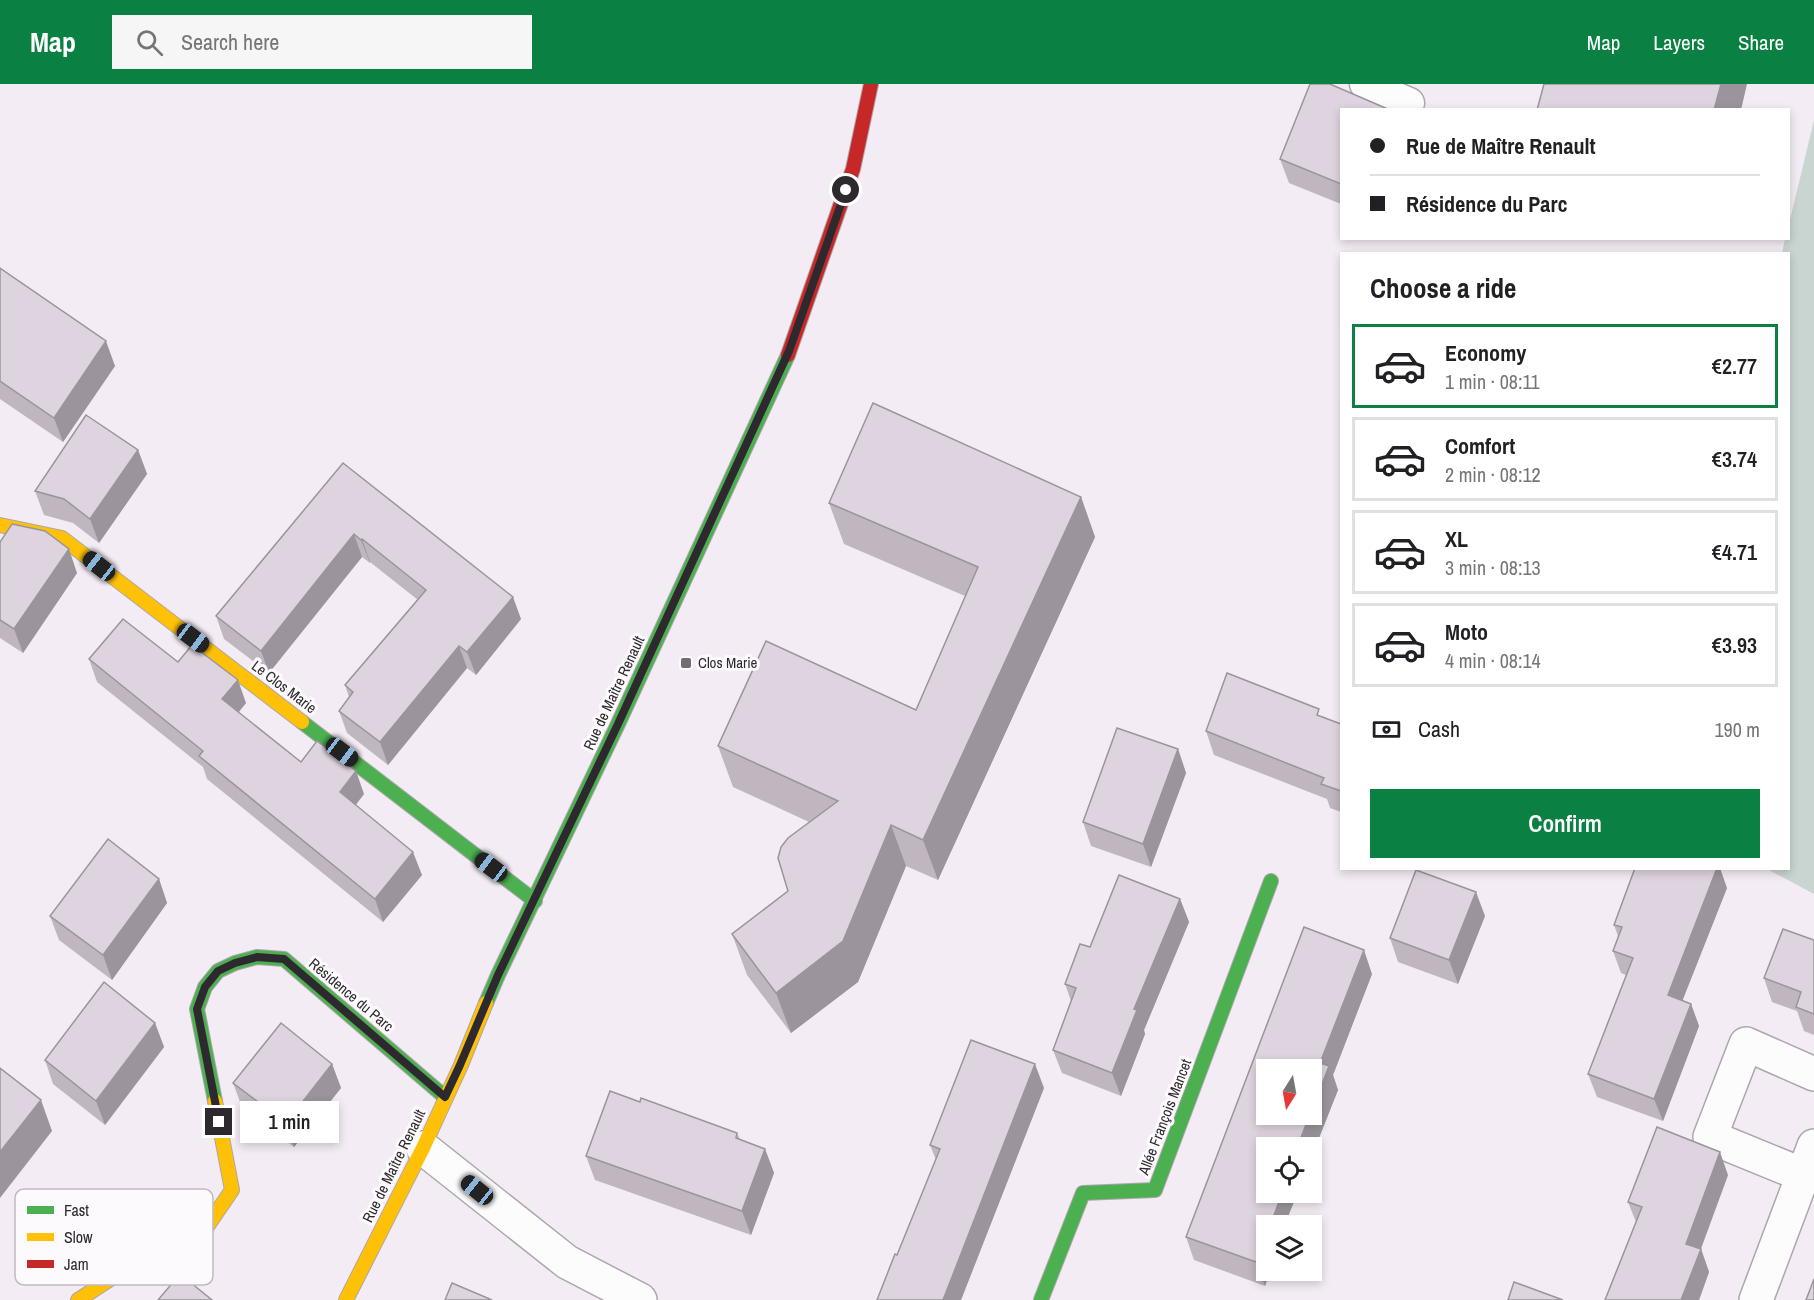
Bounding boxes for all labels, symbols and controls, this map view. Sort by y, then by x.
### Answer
search box [112,15,532,69]
text: Map [30,23,76,61]
icon: search [133,26,166,59]
text: Search here [181,27,279,57]
text: Map [1587,28,1620,57]
text: Layers [1653,28,1705,57]
text: Share [1738,28,1784,57]
text: Rue de Maître Renault [1406,131,1595,161]
route start [832,176,859,203]
text: Résidence du Parc [1406,189,1567,219]
text: Choose a ride [1370,270,1516,306]
text: Economy [1445,338,1526,368]
icon: car [1373,339,1427,393]
text: €2.77 [1712,351,1757,381]
text: 1 min · 08:11 [1445,368,1540,395]
text: Comfort [1445,431,1515,461]
icon: car [1373,432,1427,486]
text: €3.74 [1712,444,1757,474]
text: 2 min · 08:12 [1445,461,1541,488]
text: XL [1445,524,1468,554]
icon: car [1373,525,1427,579]
text: €4.71 [1712,537,1757,567]
car [79,548,119,584]
text: 3 min · 08:13 [1445,554,1541,581]
text: Moto [1445,617,1488,647]
icon: car [1373,618,1427,672]
car [173,620,213,656]
text: €3.93 [1712,630,1757,660]
street label: Rue de Maître Renault [578,632,649,753]
text: 4 min · 08:14 [1445,647,1541,674]
place label: Clos Marie [698,652,758,673]
street label: Le Clos Marie [247,655,321,718]
marker: Clos Marie [679,656,693,670]
icon: cash [1370,713,1403,746]
text: Cash [1418,714,1460,744]
text: 190 m [1714,716,1760,743]
car [322,734,362,770]
button: Confirm [1370,789,1760,858]
car [471,849,511,885]
street label: Résidence du Parc [304,953,398,1036]
street label: Allée François Mancet [1132,1055,1196,1179]
north arrow [1256,1059,1322,1125]
map controls [1256,1059,1322,1281]
callout: 1 min [240,1101,339,1143]
street label: Rue de Maître Renault [357,1105,430,1226]
route end [205,1108,232,1135]
text: 1 min [268,1108,311,1135]
button: locate [1256,1137,1322,1203]
car [457,1172,497,1208]
legend [15,1189,213,1285]
text: Fast [64,1199,89,1221]
button: layers [1256,1215,1322,1281]
text: Slow [64,1226,93,1248]
text: Jam [64,1253,89,1275]

